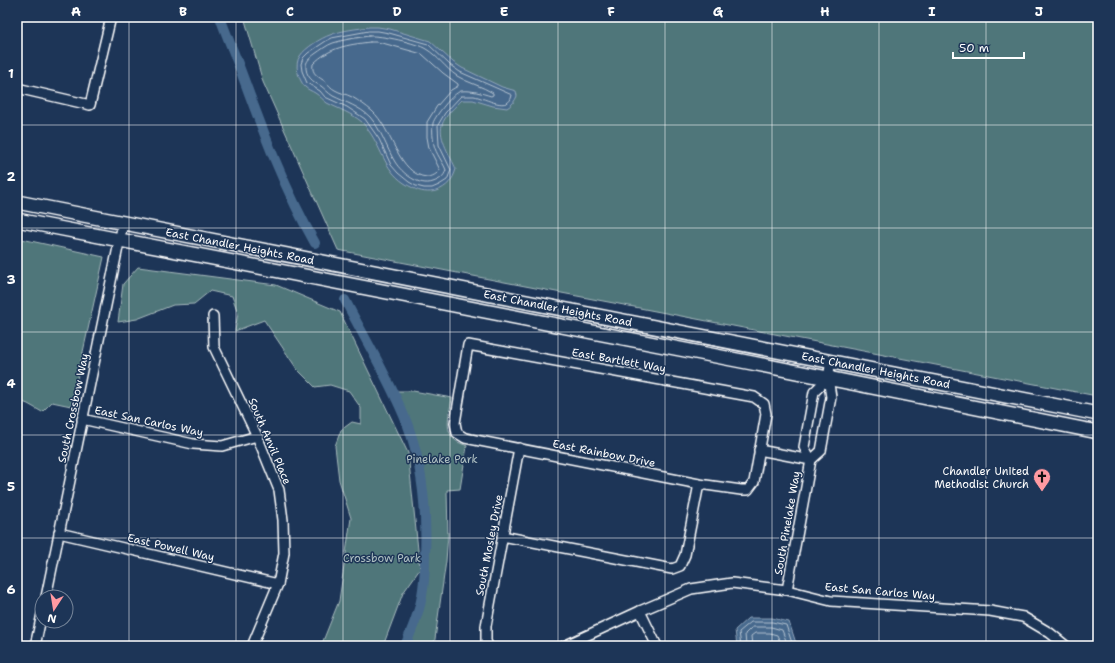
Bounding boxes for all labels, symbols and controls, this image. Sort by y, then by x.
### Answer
text: A [71,3,81,20]
text: B [179,3,187,20]
text: C [286,3,294,20]
text: D [392,3,402,20]
text: E [500,3,509,20]
text: F [607,3,615,20]
text: G [713,3,724,20]
text: H [820,3,830,20]
text: I [928,3,936,20]
text: J [1035,3,1043,20]
scale bar [953,34,1024,60]
text: 50 m [959,40,989,56]
text: 1 [8,65,14,82]
text: 2 [6,168,16,185]
street label: East Chandler Heights Road [164,225,316,268]
text: 3 [6,271,16,288]
street label: East Chandler Heights Road [482,287,634,330]
street label: East Bartlett Way [571,345,667,376]
street label: East Chandler Heights Road [800,349,952,392]
street label: South Crossbow Way [55,352,92,464]
text: 4 [6,375,16,392]
street label: South Anvil Place [245,396,295,487]
street label: East San Carlos Way [93,403,205,440]
street label: East Rainbow Drive [551,436,657,471]
park label: Pinelake Park [406,452,478,467]
place label: Chandler United Methodist Church [934,464,1029,492]
church icon: Chandler United Methodist Church [1032,467,1052,492]
street label: South Pinelake Way [771,470,804,576]
text: 5 [7,478,15,495]
street label: South Mosley Drive [472,493,507,597]
street label: East Powell Way [126,530,216,565]
park label: Crossbow Park [343,551,421,566]
street label: East San Carlos Way [824,579,936,604]
text: 6 [6,581,16,598]
north arrow [34,589,74,629]
text: N [46,610,58,627]

